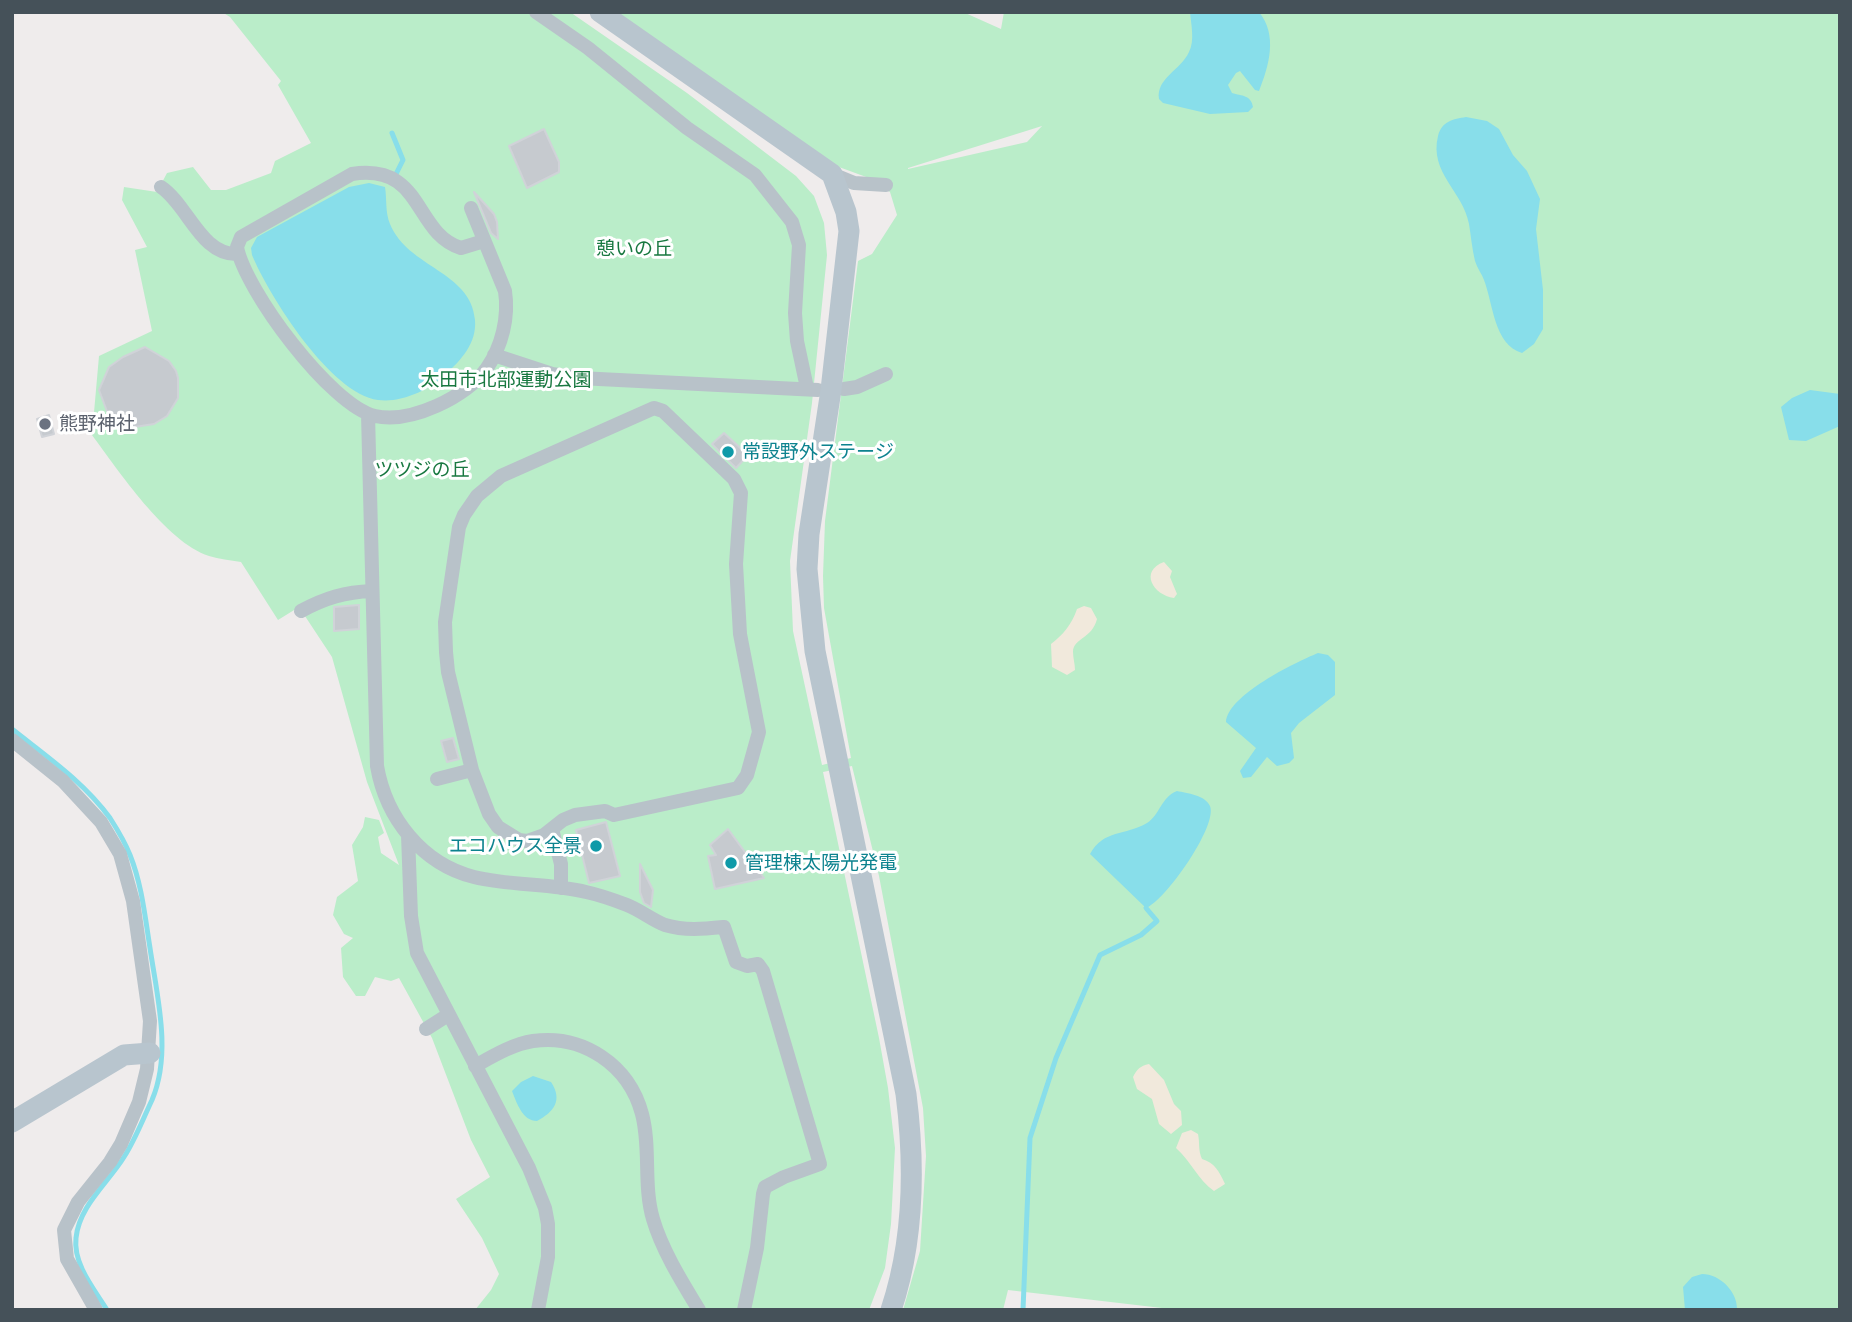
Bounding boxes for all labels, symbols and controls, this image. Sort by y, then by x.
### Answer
park label: 憩いの丘 [596,238,672,260]
park label: 太田市北部運動公園 [421,369,591,391]
place label: 熊野神社 [59,413,135,435]
marker: 熊野神社 [37,416,53,432]
place label: 常設野外ステージ [742,441,894,463]
marker: 常設野外ステージ [720,444,736,460]
park label: ツツジの丘 [375,459,469,481]
place label: エコハウス全景 [449,835,582,857]
marker: エコハウス全景 [588,838,604,854]
place label: 管理棟太陽光発電 [745,852,897,874]
marker: 管理棟太陽光発電 [723,855,739,871]

